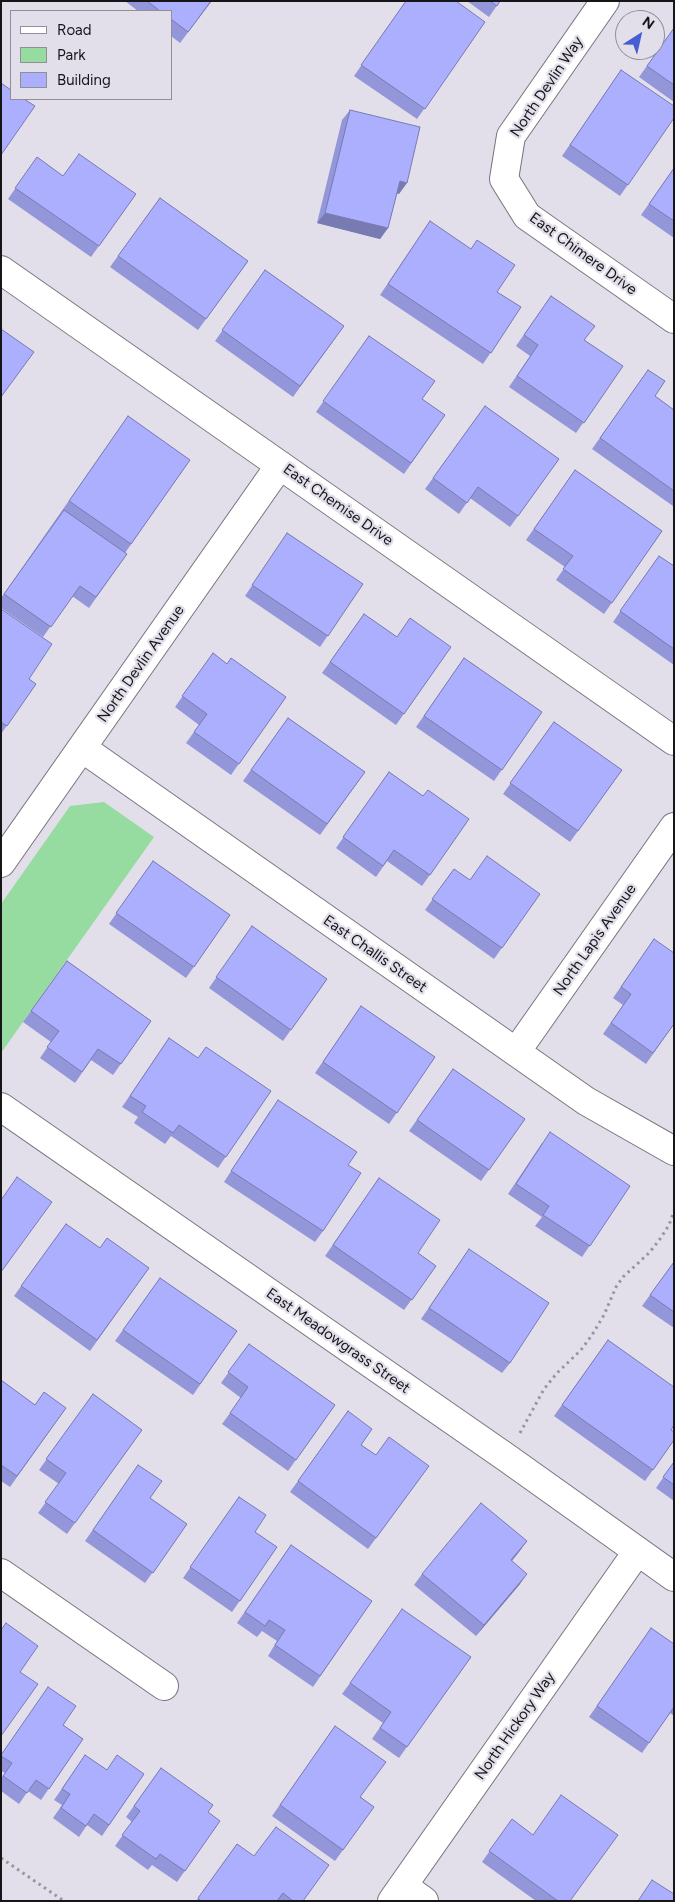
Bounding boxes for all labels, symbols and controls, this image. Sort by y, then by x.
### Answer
legend [10,10,172,100]
north arrow [615,10,665,60]
text: N [639,13,658,33]
text: Road [57,21,92,39]
street label: North Devlin Way [507,33,587,141]
text: Park [57,46,86,64]
text: Building [57,71,111,89]
street label: East Chimere Drive [526,209,640,299]
street label: East Chemise Drive [280,460,396,550]
street label: North Devlin Avenue [94,602,188,726]
street label: North Lapis Avenue [550,881,640,999]
street label: East Challis Street [320,911,430,997]
street label: East Meadowgrass Street [263,1284,413,1398]
street label: North Hickory Way [471,1669,559,1783]

